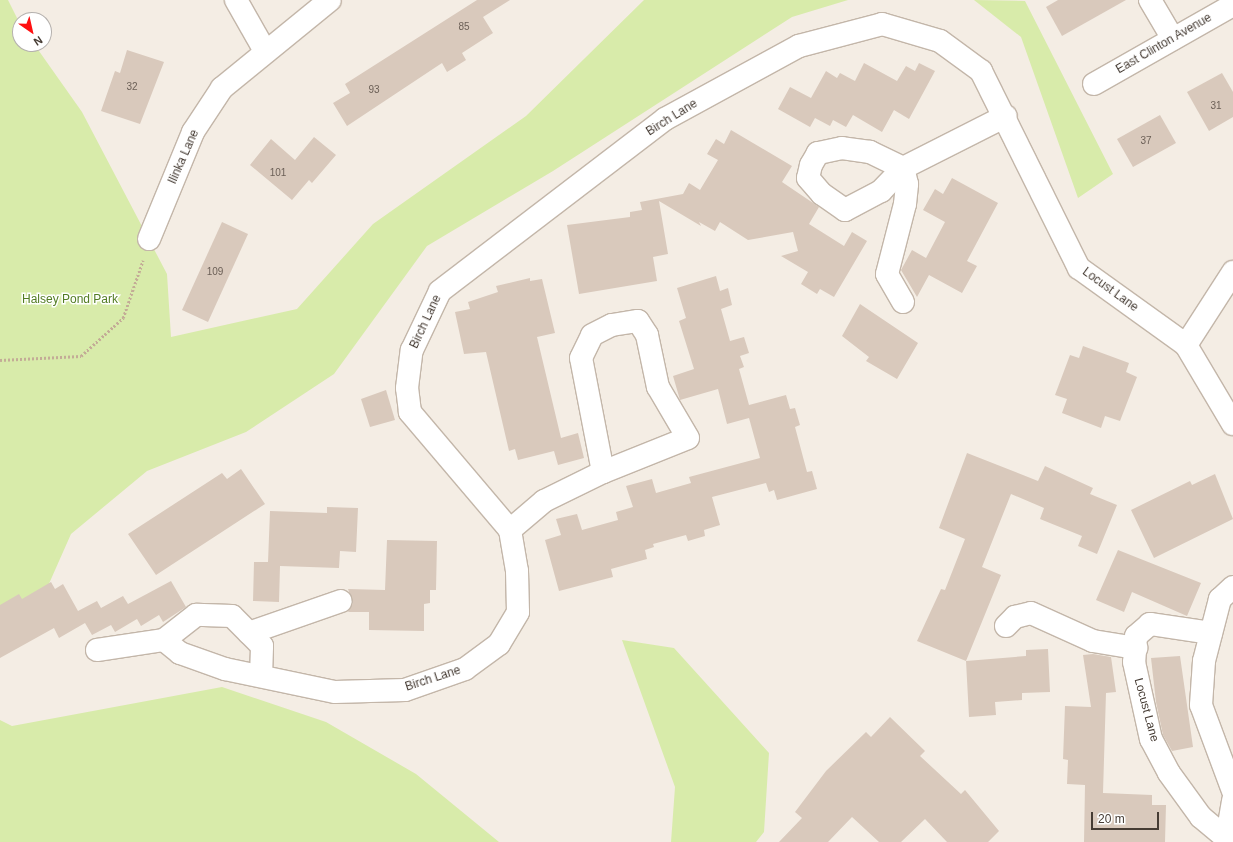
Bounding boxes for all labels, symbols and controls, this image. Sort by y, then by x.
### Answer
street label: East Clinton Avenue [1113,11,1215,77]
north arrow [12,12,52,52]
house number: 85 [458,21,470,33]
text: N [32,34,45,48]
house number: 32 [126,81,138,93]
house number: 93 [368,84,380,96]
street label: Birch Lane [644,97,700,139]
house number: 31 [1210,100,1222,112]
street label: Ilinka Lane [166,128,202,186]
house number: 37 [1140,135,1152,147]
house number: 101 [270,167,286,179]
street label: Locust Lane [1079,265,1141,315]
house number: 109 [207,266,223,278]
park label: Halsey Pond Park [22,293,118,307]
street label: Birch Lane [407,293,445,351]
street label: Birch Lane [403,663,463,695]
street label: Locust Lane [1131,677,1161,743]
scale bar [1093,804,1161,830]
text: 20 m [1098,812,1125,826]

